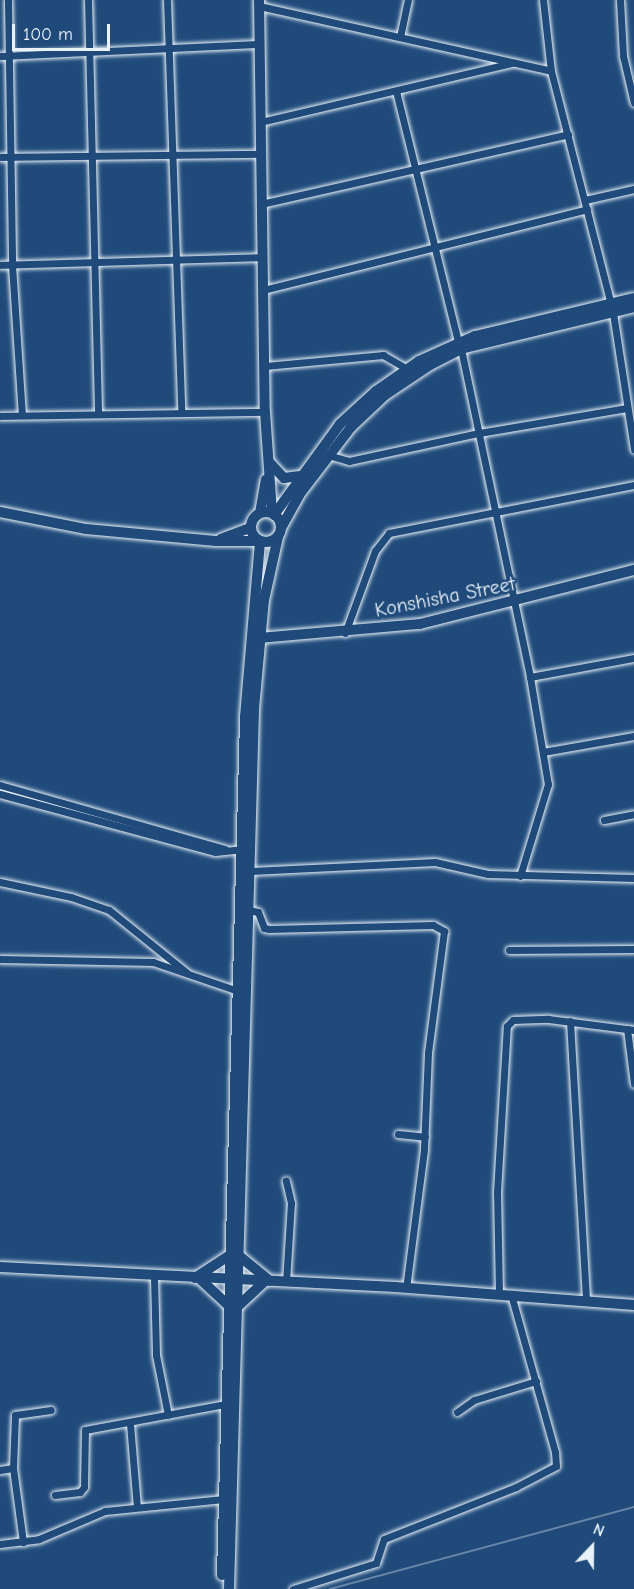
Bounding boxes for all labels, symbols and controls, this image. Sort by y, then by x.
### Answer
scale bar [15,12,112,50]
text: 100 m [23,24,73,45]
street label: Konshisha Street [373,572,517,622]
north arrow [562,1517,622,1577]
text: N [591,1520,607,1541]

